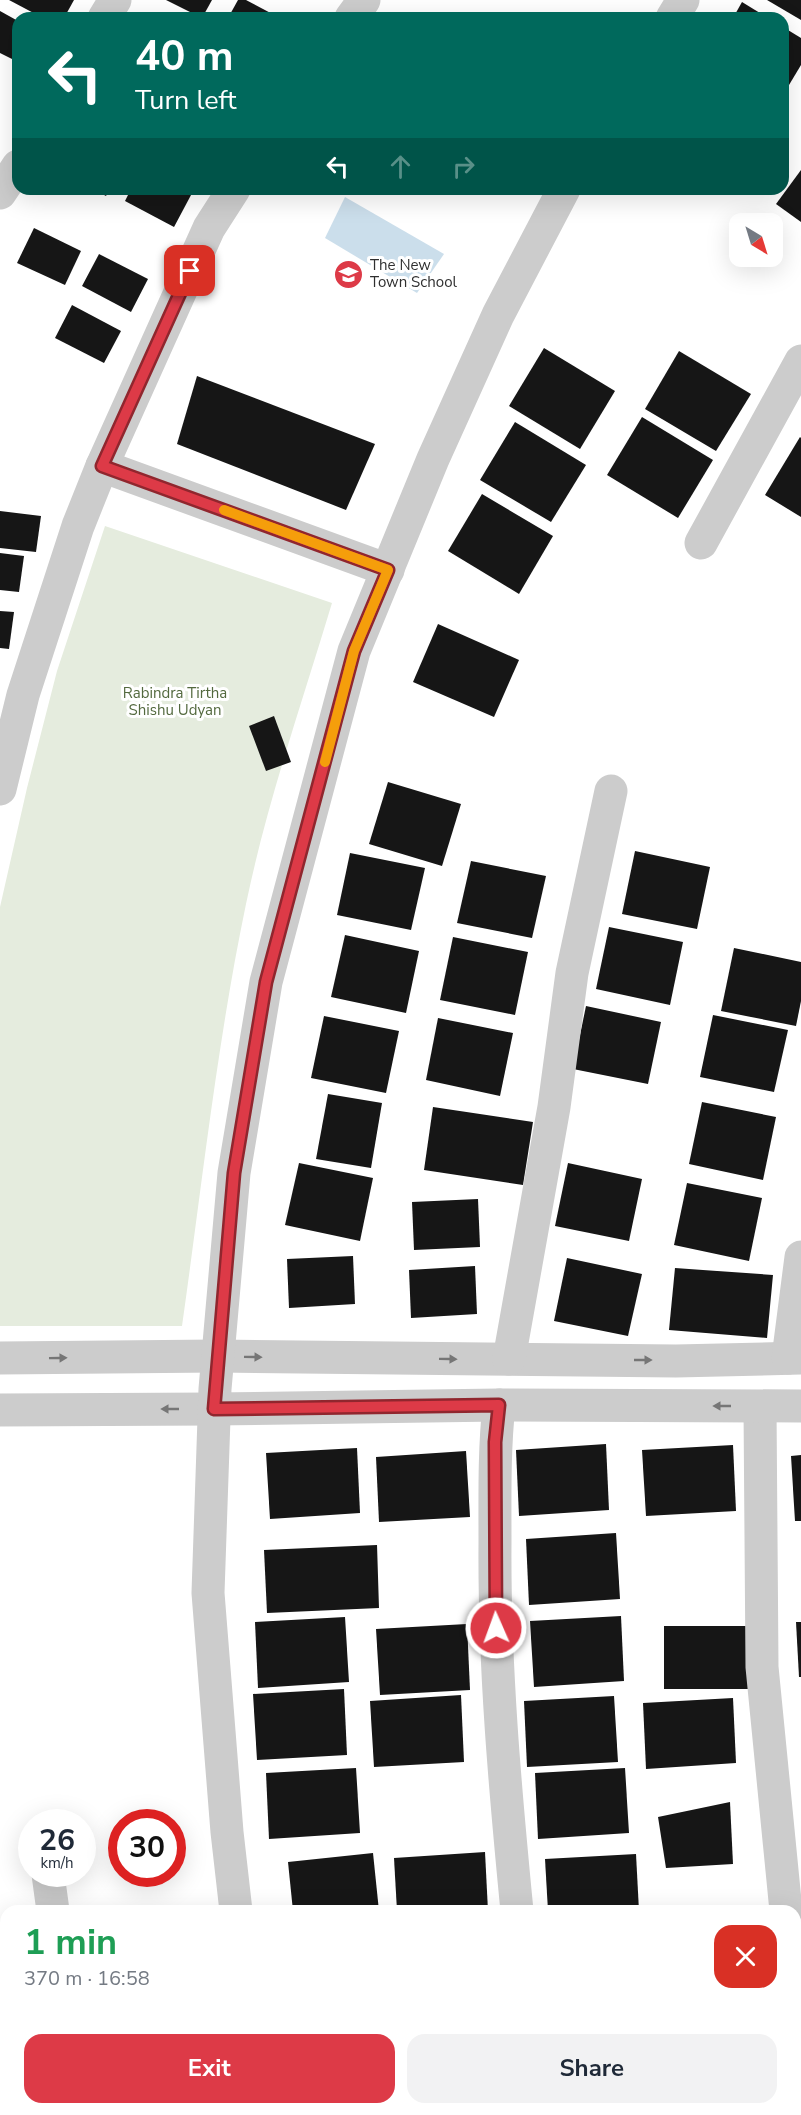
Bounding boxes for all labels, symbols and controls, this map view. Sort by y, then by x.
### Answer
text: 40 m [135,28,234,85]
icon: left [36,36,114,114]
text: Turn left [135,82,236,119]
icon: left [321,150,354,183]
icon: ahead [384,150,417,183]
icon: right [447,150,480,183]
north arrow [729,213,783,267]
map controls [729,213,783,267]
pin [164,245,215,296]
icon: arrive [173,254,206,287]
place label: The New Town School [370,255,457,292]
school or university icon: The New Town School [333,258,365,290]
park label: Rabindra Tirtha Shishu Udyan [123,683,227,720]
one-way arrow [244,1352,263,1362]
one-way arrow [49,1353,68,1363]
one-way arrow [439,1354,458,1364]
one-way arrow [634,1355,653,1365]
one-way arrow [712,1402,731,1411]
one-way arrow [160,1404,179,1414]
position arrow [464,1596,528,1660]
speed limit sign: 30 [108,1809,186,1887]
text: 26 [39,1820,75,1861]
text: km/h [40,1853,74,1873]
text: 1 min [24,1918,117,1967]
button: close [714,1925,777,1988]
text: 370 m · 16:58 [24,1965,150,1992]
button: Exit [24,2034,395,2103]
button: Share [407,2034,777,2103]

